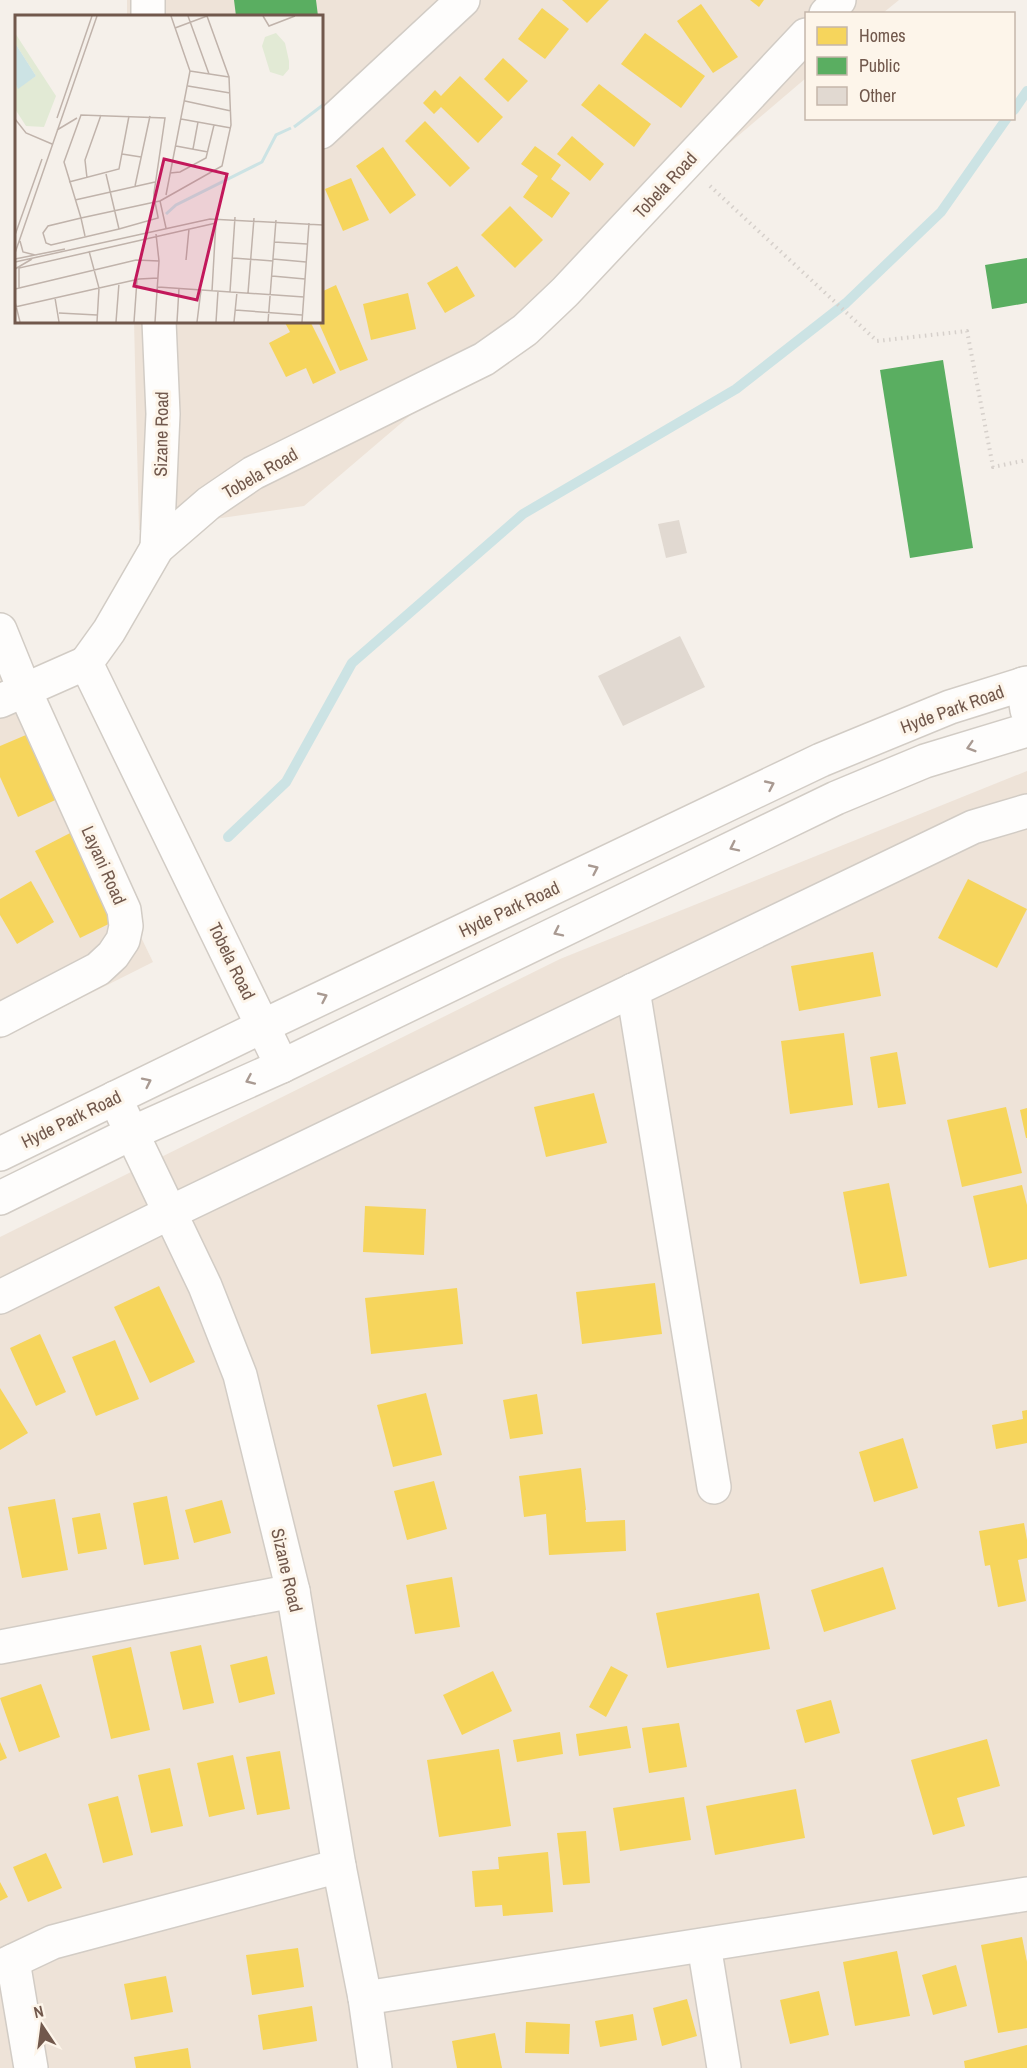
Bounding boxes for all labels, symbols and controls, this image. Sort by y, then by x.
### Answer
legend [805,12,1015,120]
inset map [15,15,322,322]
text: Homes [859,23,906,48]
text: Public [859,53,900,78]
text: Other [859,83,896,108]
street label: Tobela Road [628,146,702,224]
street label: Sizane Road [148,391,174,477]
street label: Tobela Road [218,441,302,505]
street label: Hyde Park Road [897,679,1007,739]
one-way arrow [966,740,977,752]
one-way arrow [763,780,774,792]
street label: Layani Road [76,822,132,908]
one-way arrow [729,840,740,852]
one-way arrow [587,864,598,876]
street label: Hyde Park Road [455,875,563,943]
street label: Tobela Road [203,918,261,1004]
one-way arrow [554,925,565,937]
one-way arrow [316,993,327,1005]
one-way arrow [245,1073,256,1085]
one-way arrow [141,1078,152,1090]
street label: Hyde Park Road [17,1084,125,1154]
street label: Sizane Road [265,1526,309,1614]
north arrow [12,1996,72,2056]
text: N [32,2000,46,2023]

